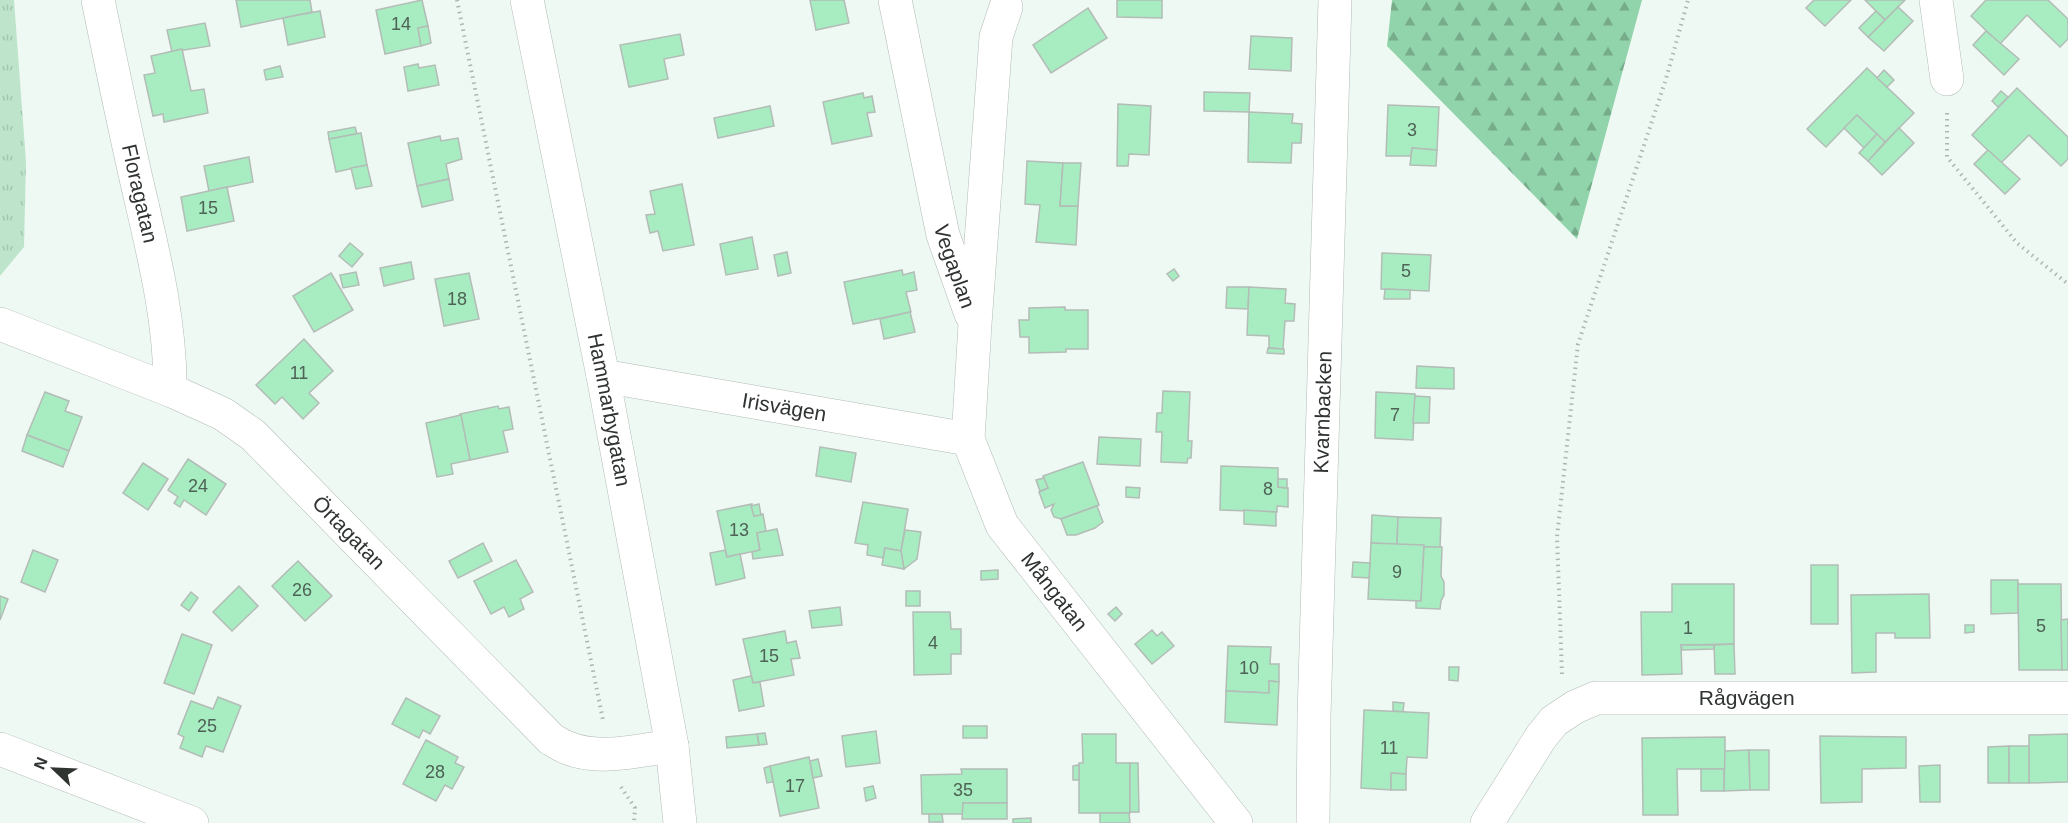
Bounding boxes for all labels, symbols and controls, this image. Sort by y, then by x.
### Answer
house number: 14 [391,14,411,34]
house number: 3 [1407,120,1417,140]
street label: Floragatan [118,142,163,245]
house number: 15 [198,198,218,218]
street label: Vegaplan [930,222,980,311]
house number: 5 [1401,261,1411,281]
house number: 18 [447,289,467,309]
street label: Hammarbygatan [584,331,635,488]
street label: Kvarnbacken [1309,350,1336,474]
house number: 11 [290,363,308,383]
street label: Irisvägen [740,388,828,425]
house number: 7 [1390,405,1400,425]
house number: 24 [188,476,208,496]
house number: 8 [1263,479,1273,499]
street label: Örtagatan [308,491,390,574]
house number: 13 [729,520,749,540]
street label: Mångatan [1017,548,1093,635]
house number: 9 [1392,562,1402,582]
house number: 26 [292,580,312,600]
house number: 5 [2036,616,2046,636]
house number: 1 [1683,618,1693,638]
house number: 4 [928,633,938,653]
house number: 15 [759,646,779,666]
house number: 10 [1239,658,1259,678]
street label: Rågvägen [1699,686,1795,709]
house number: 25 [197,716,217,736]
house number: 11 [1380,738,1398,758]
north arrow [24,739,84,799]
text: N [31,755,51,772]
house number: 28 [425,762,445,782]
house number: 17 [785,776,805,796]
house number: 35 [953,780,973,800]

